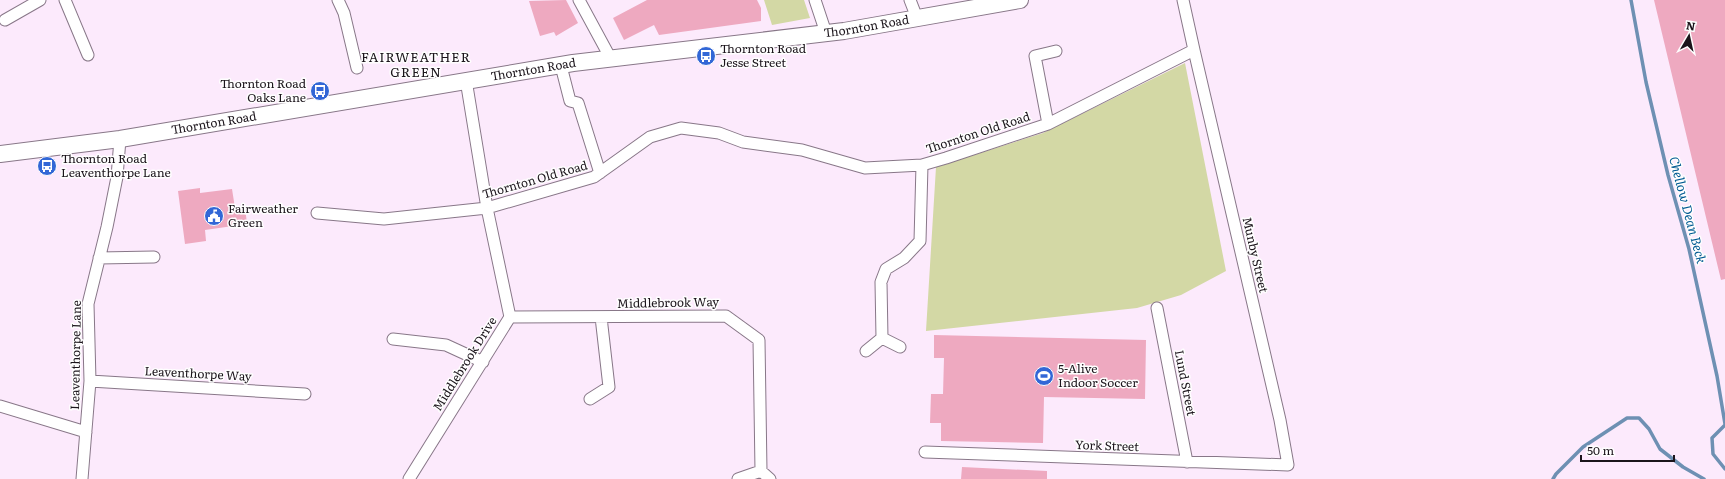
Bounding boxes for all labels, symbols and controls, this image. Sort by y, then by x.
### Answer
street label: Thornton Road [823,10,911,41]
north arrow [1669,16,1709,56]
text: N [1685,17,1697,34]
place label: Thornton Road Jesse Street [720,39,807,71]
bus stop icon: Thornton Road Jesse Street [695,45,717,67]
district label: FAIRWEATHER GREEN [361,47,471,81]
street label: Thornton Road [489,53,578,85]
place label: Thornton Road Oaks Lane [220,74,307,106]
bus stop icon: Thornton Road Oaks Lane [309,80,331,102]
street label: Thornton Road [170,106,258,138]
street label: Thornton Old Road [923,106,1033,157]
place label: Thornton Road Leaventhorpe Lane [61,149,171,181]
water label: Chellow Dean Beck [1665,154,1712,266]
bus stop icon: Thornton Road Leaventhorpe Lane [36,155,58,177]
street label: Thornton Old Road [480,155,590,203]
place label: Fairweather Green [228,199,298,231]
public building icon: Fairweather Green [203,205,225,227]
street label: Munby Street [1239,215,1273,295]
street label: Middlebrook Way [617,292,719,312]
street label: Leaventhorpe Lane [65,300,85,410]
street label: Middlebrook Drive [428,313,500,414]
street label: Lund Street [1171,348,1201,418]
place label: 5-Alive Indoor Soccer [1058,359,1138,391]
street label: Leaventhorpe Way [144,361,252,385]
sports icon: 5-Alive Indoor Soccer [1033,365,1055,387]
street label: York Street [1075,435,1139,455]
scale bar [1581,437,1674,463]
text: 50 m [1587,441,1614,459]

